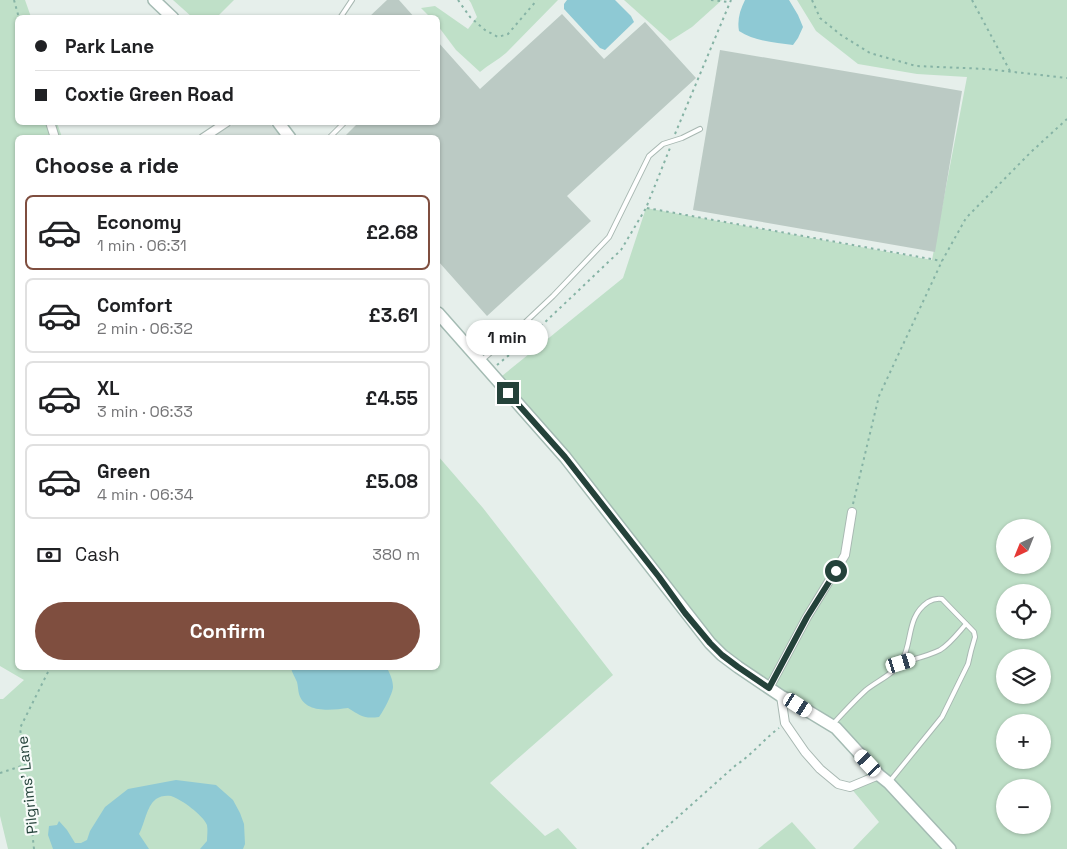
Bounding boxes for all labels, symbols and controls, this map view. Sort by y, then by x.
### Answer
text: Park Lane [65,34,154,59]
text: Coxtie Green Road [65,82,234,107]
text: Choose a ride [35,151,179,179]
icon: car [37,210,82,255]
text: Economy [97,210,181,235]
text: £2.68 [366,220,418,245]
text: 1 min · 06:31 [97,235,187,256]
icon: car [37,293,82,338]
text: Comfort [97,293,173,318]
text: £3.61 [369,303,418,328]
text: 2 min · 06:32 [97,318,193,339]
callout: 1 min [467,320,549,356]
text: 1 min [487,327,527,348]
icon: car [37,376,82,421]
text: XL [97,376,120,401]
route end [497,382,519,404]
text: £4.55 [365,386,418,411]
text: 3 min · 06:33 [97,401,193,422]
icon: car [37,459,82,504]
text: Green [97,459,150,484]
text: £5.08 [365,469,418,494]
text: 4 min · 06:34 [97,484,194,505]
north arrow [996,519,1051,574]
map controls [996,519,1051,834]
icon: cash [35,541,63,569]
text: Cash [75,542,120,567]
text: 380 m [372,544,420,565]
route start [825,560,847,582]
button: locate [996,584,1051,639]
button: Confirm [35,602,420,660]
button: layers [996,649,1051,704]
car [884,651,917,675]
car [781,691,814,719]
button: + [996,714,1051,769]
street label: Pilgrims' Lane [12,735,42,835]
car [852,747,883,779]
button: − [996,779,1051,834]

